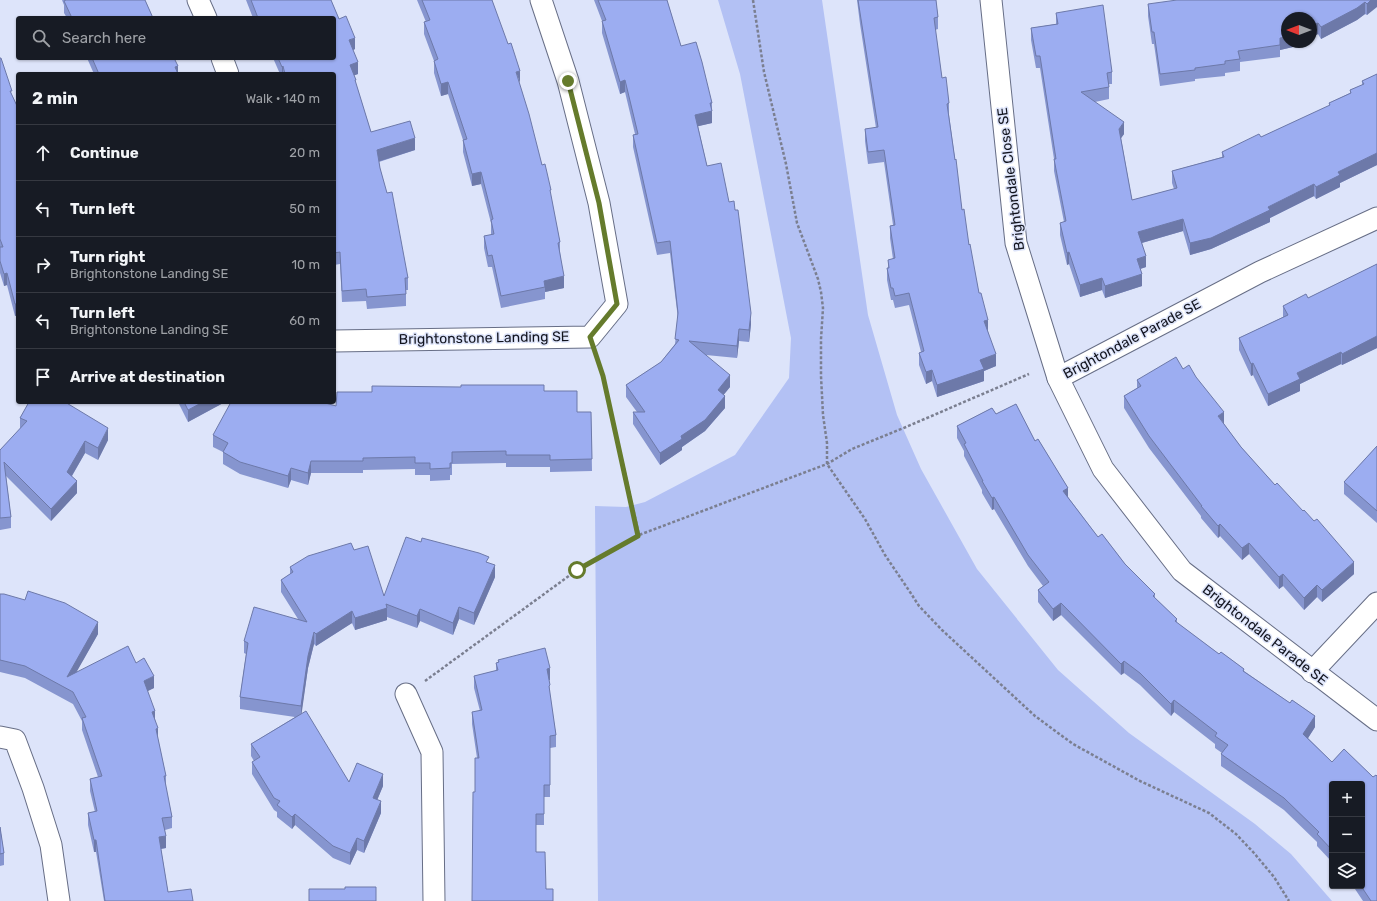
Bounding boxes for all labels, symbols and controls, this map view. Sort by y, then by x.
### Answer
north arrow [1281,12,1317,48]
search box [16,16,336,60]
icon: search [30,27,52,49]
text: Search here [62,29,146,47]
route end [559,72,577,90]
text: 2 min [32,88,78,108]
text: Walk · 140 m [246,91,320,106]
street label: Brightondale Close SE [994,107,1028,251]
icon: ahead [32,142,54,164]
text: Continue [70,144,139,162]
text: 20 m [289,145,320,160]
icon: left [32,198,54,220]
text: Turn left [70,200,135,218]
text: 50 m [289,201,320,216]
text: Turn right [70,248,145,266]
icon: right [32,254,54,276]
text: 10 m [291,257,320,272]
text: Brightonstone Landing SE [70,266,228,281]
street label: Brightondale Parade SE [1060,295,1204,383]
text: Turn left [70,304,135,322]
icon: left [32,310,54,332]
text: 60 m [289,313,320,328]
text: Brightonstone Landing SE [70,322,228,337]
street label: Brightonstone Landing SE [399,328,569,348]
icon: arrive [32,366,54,388]
text: Arrive at destination [70,368,225,386]
route start [568,561,586,579]
street label: Brightondale Parade SE [1199,581,1331,689]
map controls [1329,781,1365,889]
button: + [1329,781,1365,817]
button: − [1329,817,1365,853]
button: layers [1329,853,1365,889]

